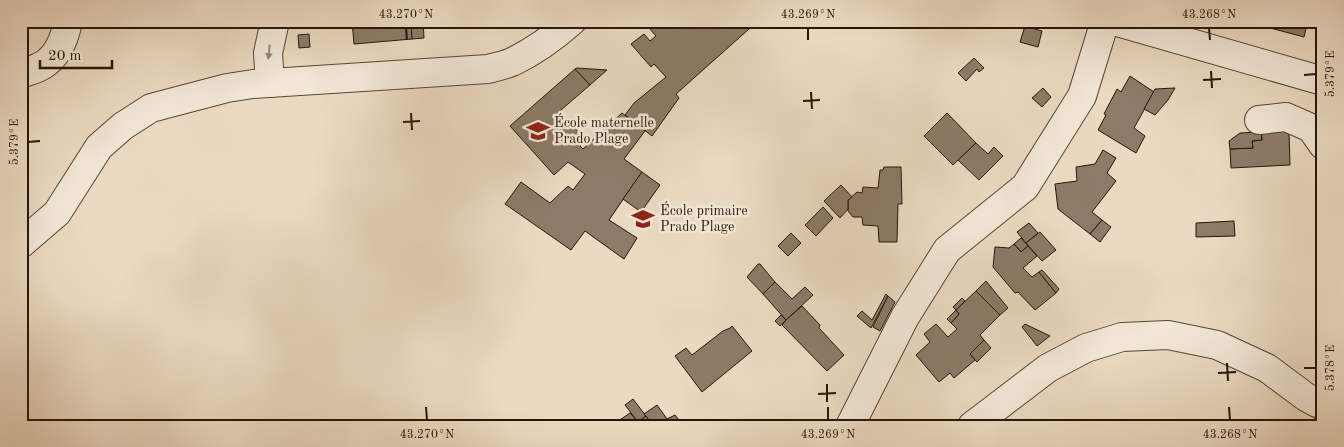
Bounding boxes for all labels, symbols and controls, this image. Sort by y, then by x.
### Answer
text: 43.270°N [379,9,433,21]
text: 43.269°N [781,9,835,21]
text: 43.268°N [1182,9,1236,21]
scale bar [40,38,112,70]
one-way arrow [265,44,273,60]
text: 20 m [48,49,82,64]
text: 5.379°E [1324,51,1337,97]
place label: École maternelle Prado Plage [554,113,654,146]
school or university icon: École maternelle Prado Plage [525,118,551,144]
text: 5.379°E [8,119,21,165]
place label: École primaire Prado Plage [660,201,748,234]
school or university icon: École primaire Prado Plage [630,206,656,232]
text: 5.378°E [1324,345,1337,391]
text: 43.270°N [400,429,454,441]
text: 43.269°N [801,429,855,441]
text: 43.268°N [1203,429,1257,441]

